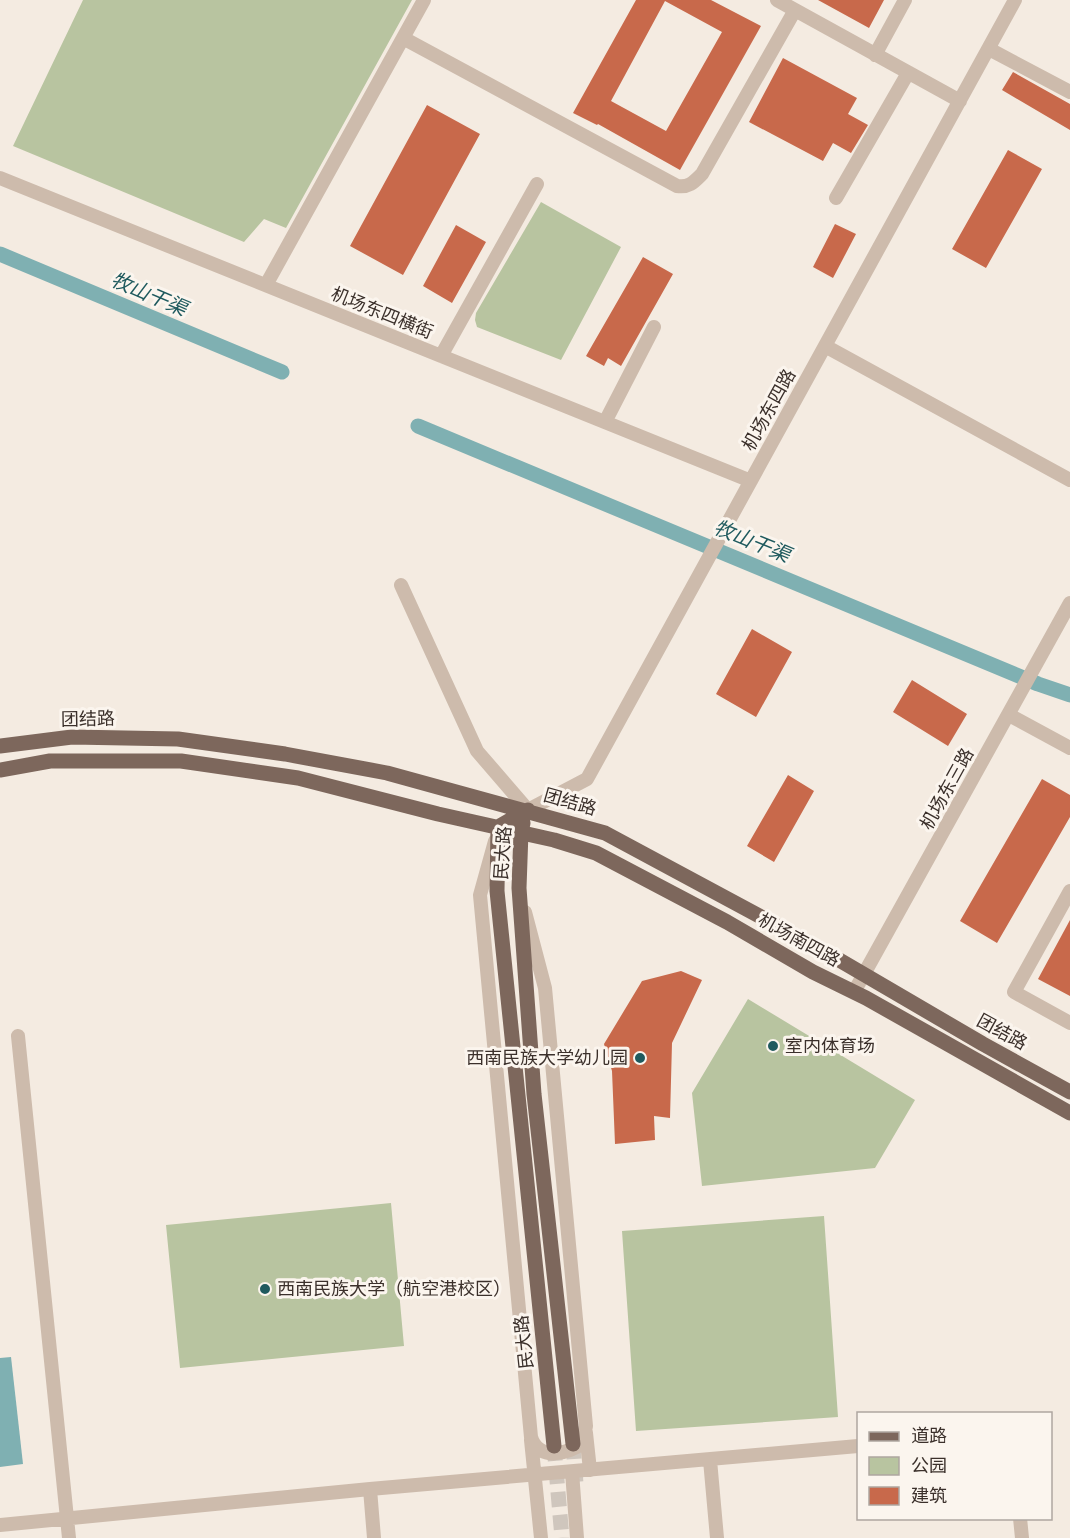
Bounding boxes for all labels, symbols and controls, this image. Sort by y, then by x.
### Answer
water label: 牧山干渠 [107,267,193,322]
street label: 机场东四横街 [328,283,436,343]
street label: 机场东四路 [738,365,800,455]
water label: 牧山干渠 [710,515,796,568]
street label: 团结路 [61,708,115,730]
street label: 机场东三路 [916,744,978,834]
street label: 团结路 [541,784,599,820]
street label: 民大路 [490,825,516,881]
street label: 机场南四路 [754,909,844,971]
street label: 团结路 [973,1009,1031,1055]
place label: 室内体育场 [785,1035,875,1057]
marker: 室内体育场 [766,1039,780,1053]
place label: 西南民族大学幼儿园 [466,1047,628,1069]
marker: 西南民族大学幼儿园 [633,1051,647,1065]
place label: 西南民族大学（航空港校区） [277,1278,511,1300]
marker: 西南民族大学（航空港校区） [258,1282,272,1296]
street label: 民大路 [510,1314,538,1370]
legend [857,1412,1052,1520]
text: 道路 [911,1425,947,1447]
text: 公园 [911,1455,947,1477]
text: 建筑 [911,1485,947,1507]

